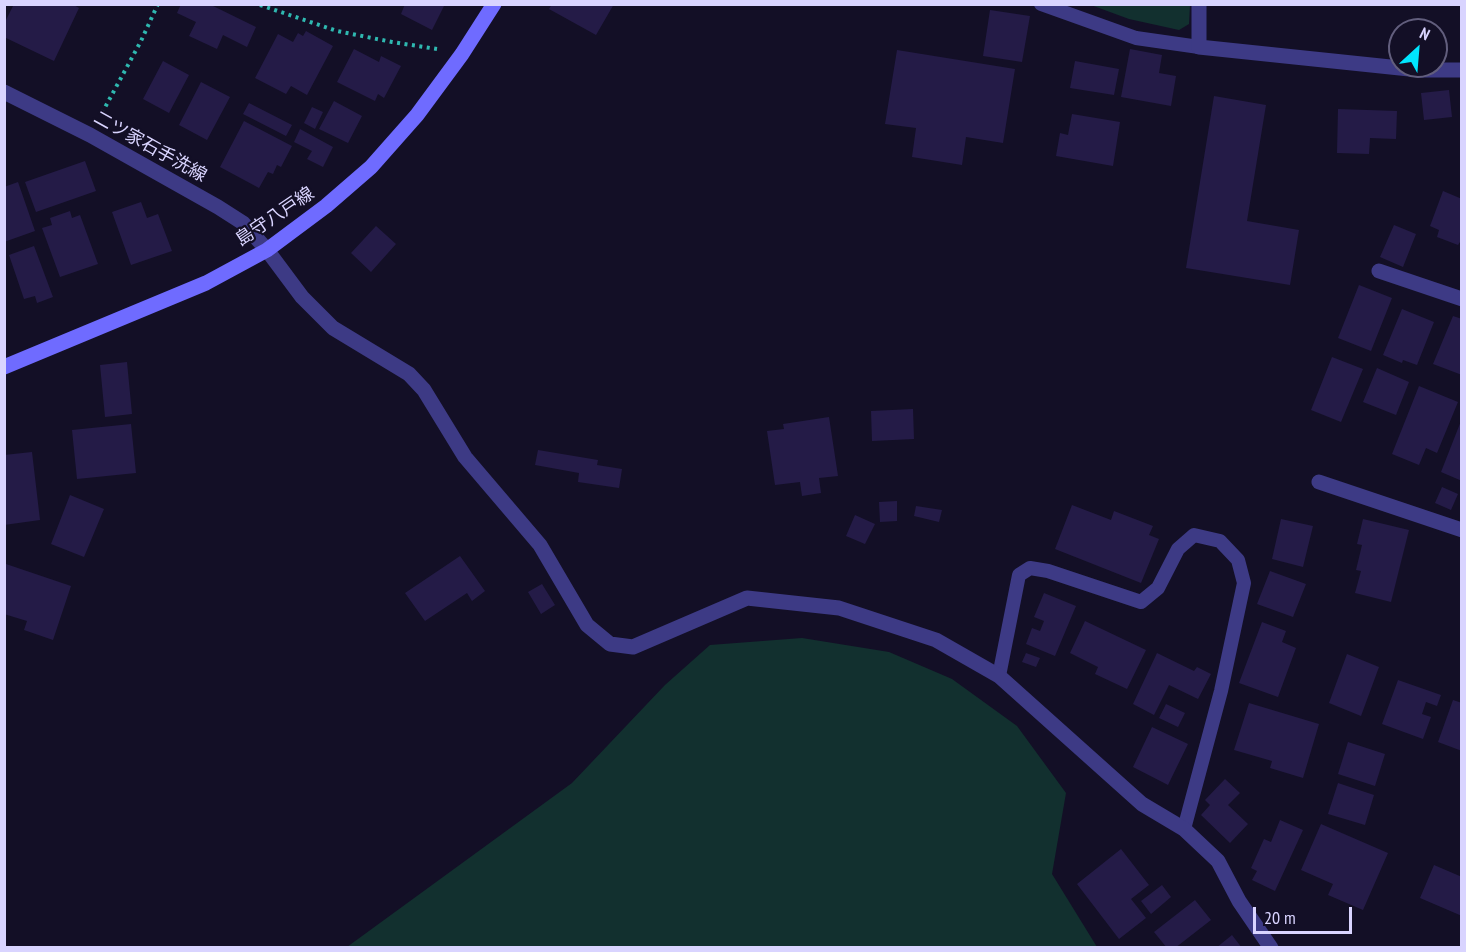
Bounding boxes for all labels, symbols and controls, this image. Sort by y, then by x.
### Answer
north arrow [1388,18,1448,78]
text: N [1417,23,1433,44]
street label: 二ツ家石手洗線 [90,107,210,187]
street label: 島守八戸線 [232,183,318,251]
scale bar [1256,895,1355,933]
text: 20 m [1264,906,1296,929]

